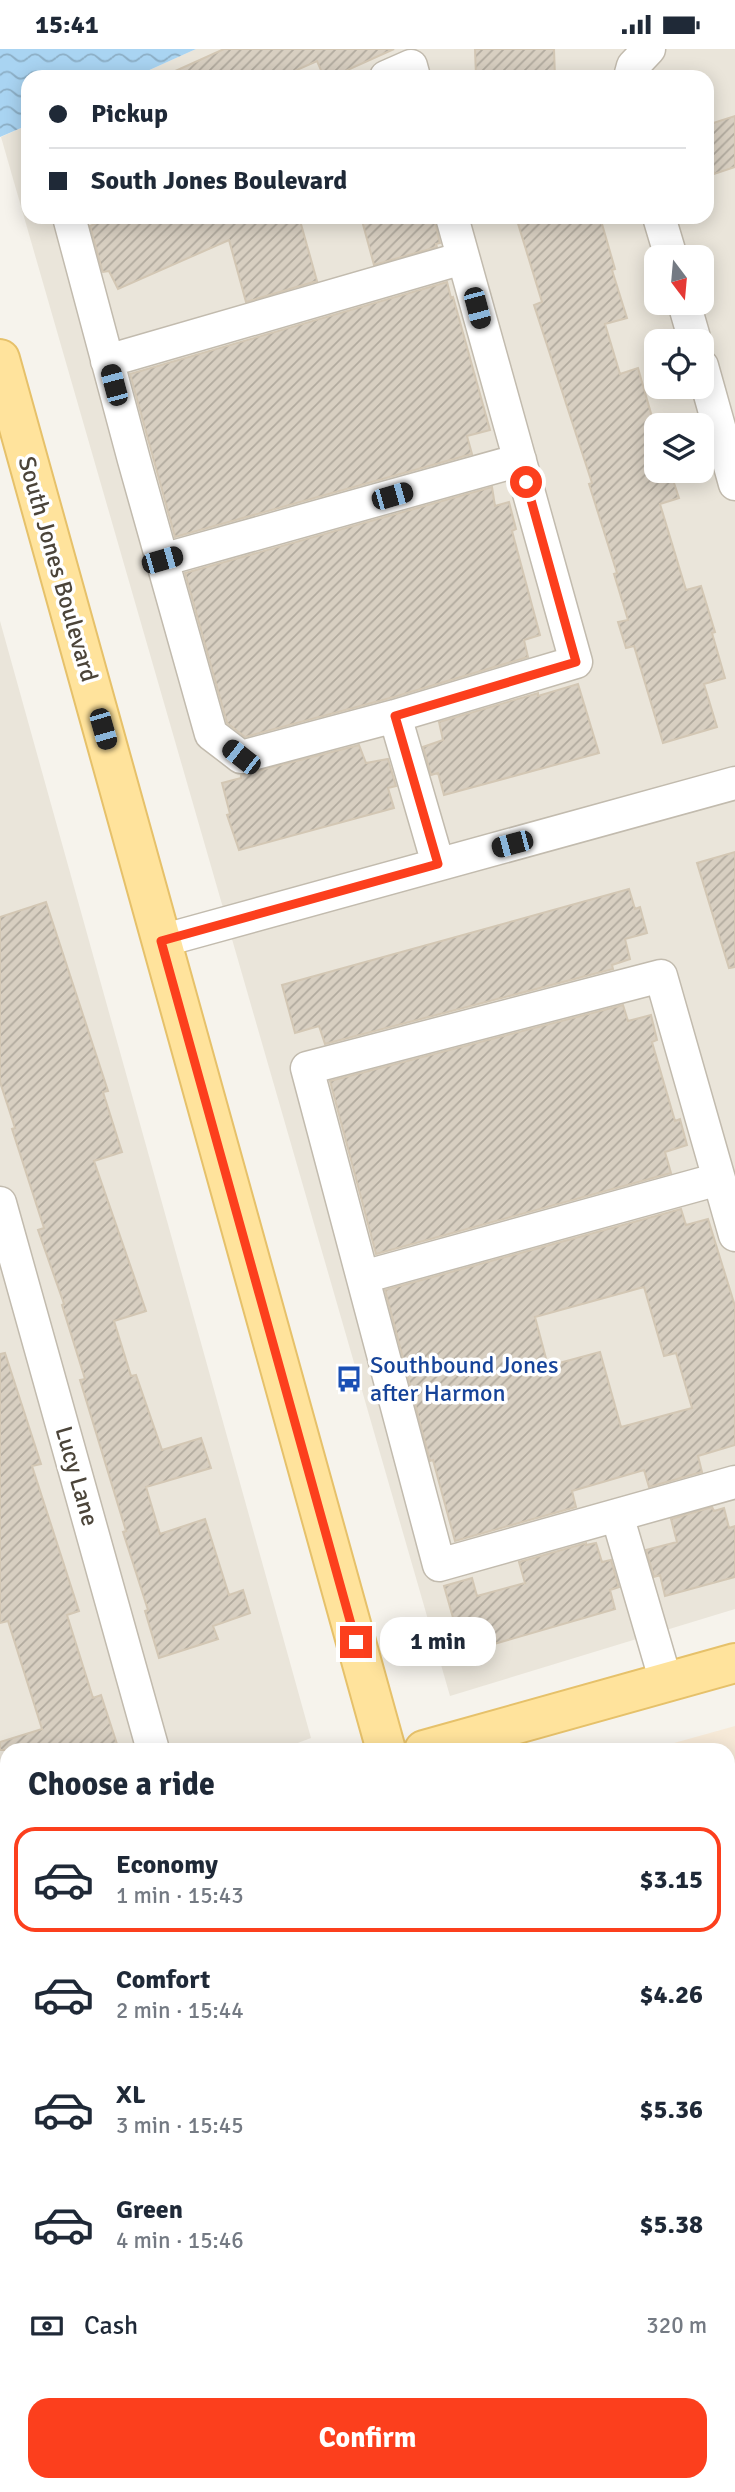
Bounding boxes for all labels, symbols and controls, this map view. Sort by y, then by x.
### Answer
text: 15:41 [35,9,99,41]
text: Pickup [91,98,168,130]
text: South Jones Boulevard [91,165,347,197]
north arrow [644,245,714,315]
map controls [644,245,714,483]
car [462,285,493,331]
button: locate [644,329,714,399]
car [99,362,130,408]
button: layers [644,413,714,483]
street label: South Jones Boulevard [11,453,105,685]
route start [510,466,542,498]
car [369,480,416,512]
car [139,544,186,576]
car [88,706,119,752]
car [218,736,265,778]
car [489,828,536,860]
place label: Southbound Jones after Harmon [370,1350,559,1408]
bus stop icon: Southbound Jones after Harmon [334,1364,364,1394]
street label: Lucy Lane [48,1423,106,1529]
callout: 1 min [380,1617,496,1667]
route end [340,1626,372,1658]
text: 1 min [410,1627,466,1656]
text: Choose a ride [28,1765,215,1804]
icon: car [32,1848,95,1911]
text: Economy [116,1849,218,1881]
text: $3.15 [639,1864,703,1896]
text: 1 min · 15:43 [116,1881,244,1910]
icon: car [32,1963,95,2026]
text: Comfort [116,1964,210,1996]
text: $4.26 [639,1979,703,2011]
text: 2 min · 15:44 [116,1996,244,2025]
icon: car [32,2078,95,2141]
text: XL [116,2079,146,2111]
text: $5.36 [639,2094,703,2126]
text: 3 min · 15:45 [116,2111,244,2140]
icon: car [32,2193,95,2256]
text: Green [116,2194,183,2226]
text: $5.38 [639,2209,703,2241]
text: 4 min · 15:46 [116,2226,244,2255]
icon: cash [28,2307,66,2345]
text: Cash [84,2310,138,2342]
text: 320 m [646,2311,707,2340]
button: Confirm [28,2398,707,2478]

